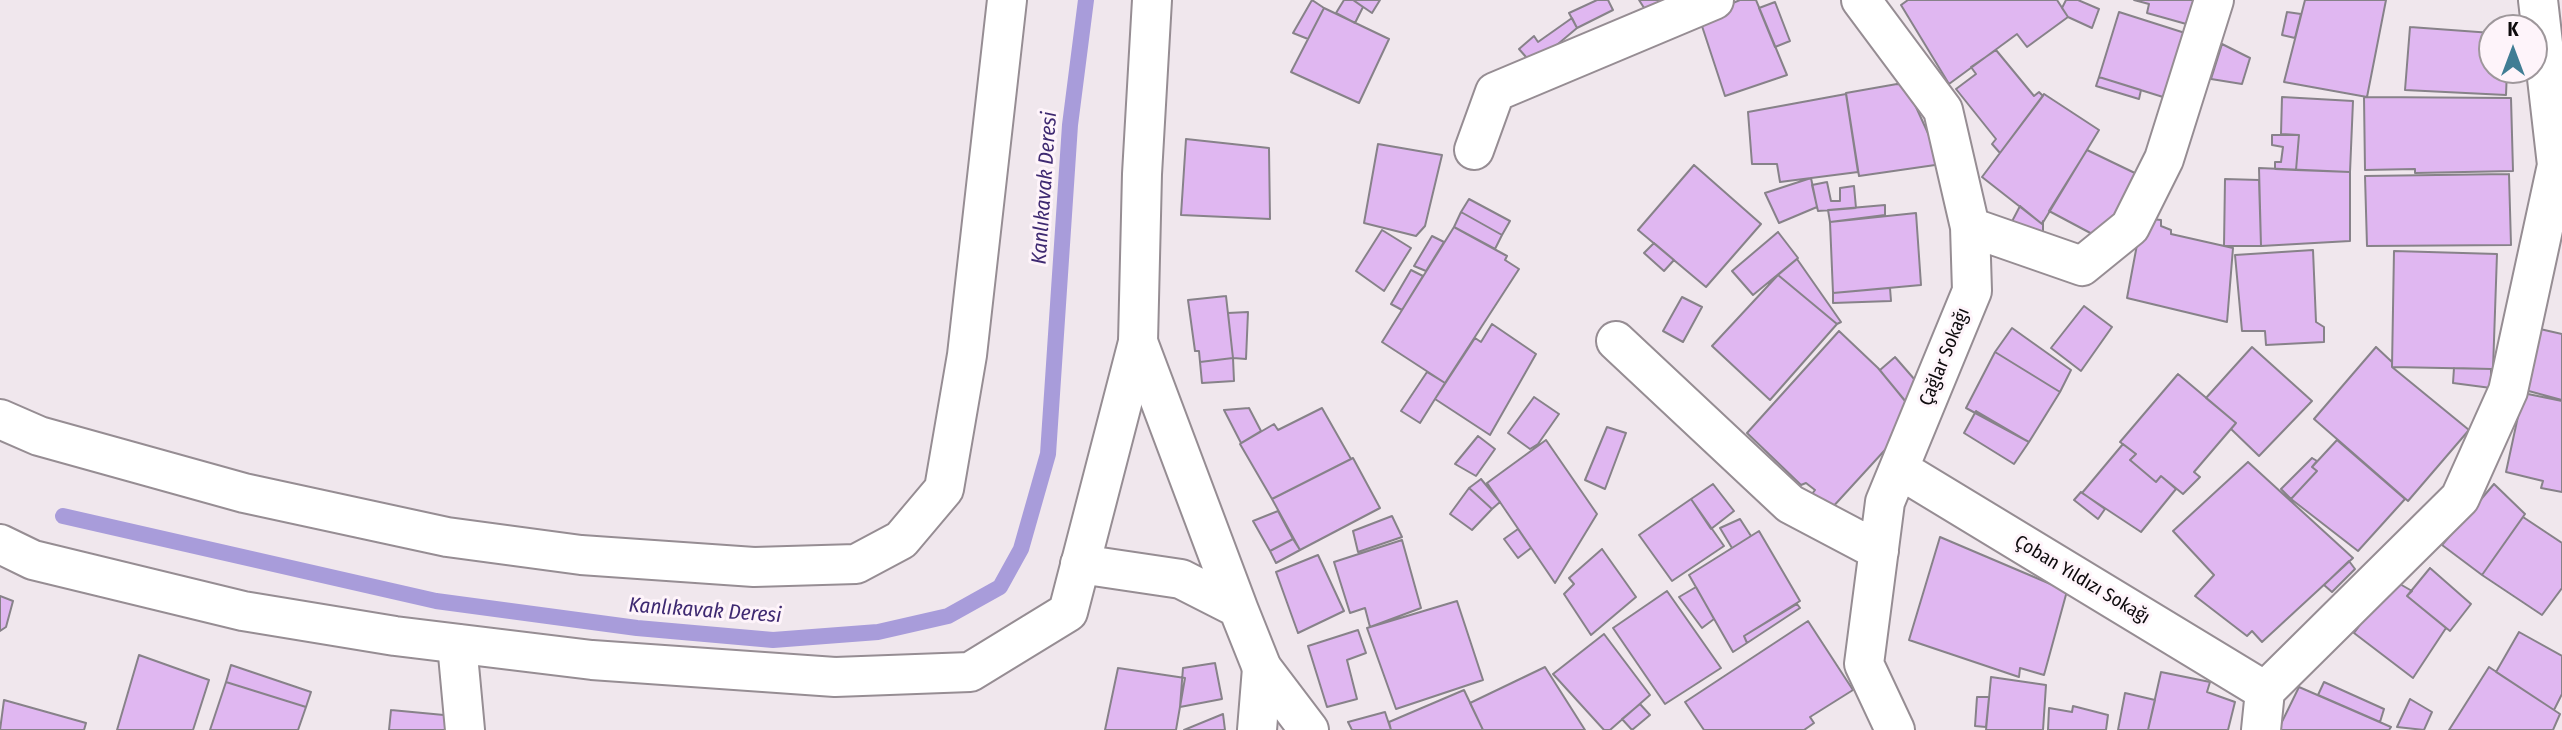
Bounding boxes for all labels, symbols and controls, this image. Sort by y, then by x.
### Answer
north arrow [2478,14,2548,84]
text: K [2507,18,2519,41]
water label: Kanlıkavak Deresi [1027,111,1063,265]
street label: Çağlar Sokağı [1915,305,1975,409]
street label: Çoban Yıldızı Sokağı [2010,531,2154,629]
water label: Kanlıkavak Deresi [628,593,782,629]

